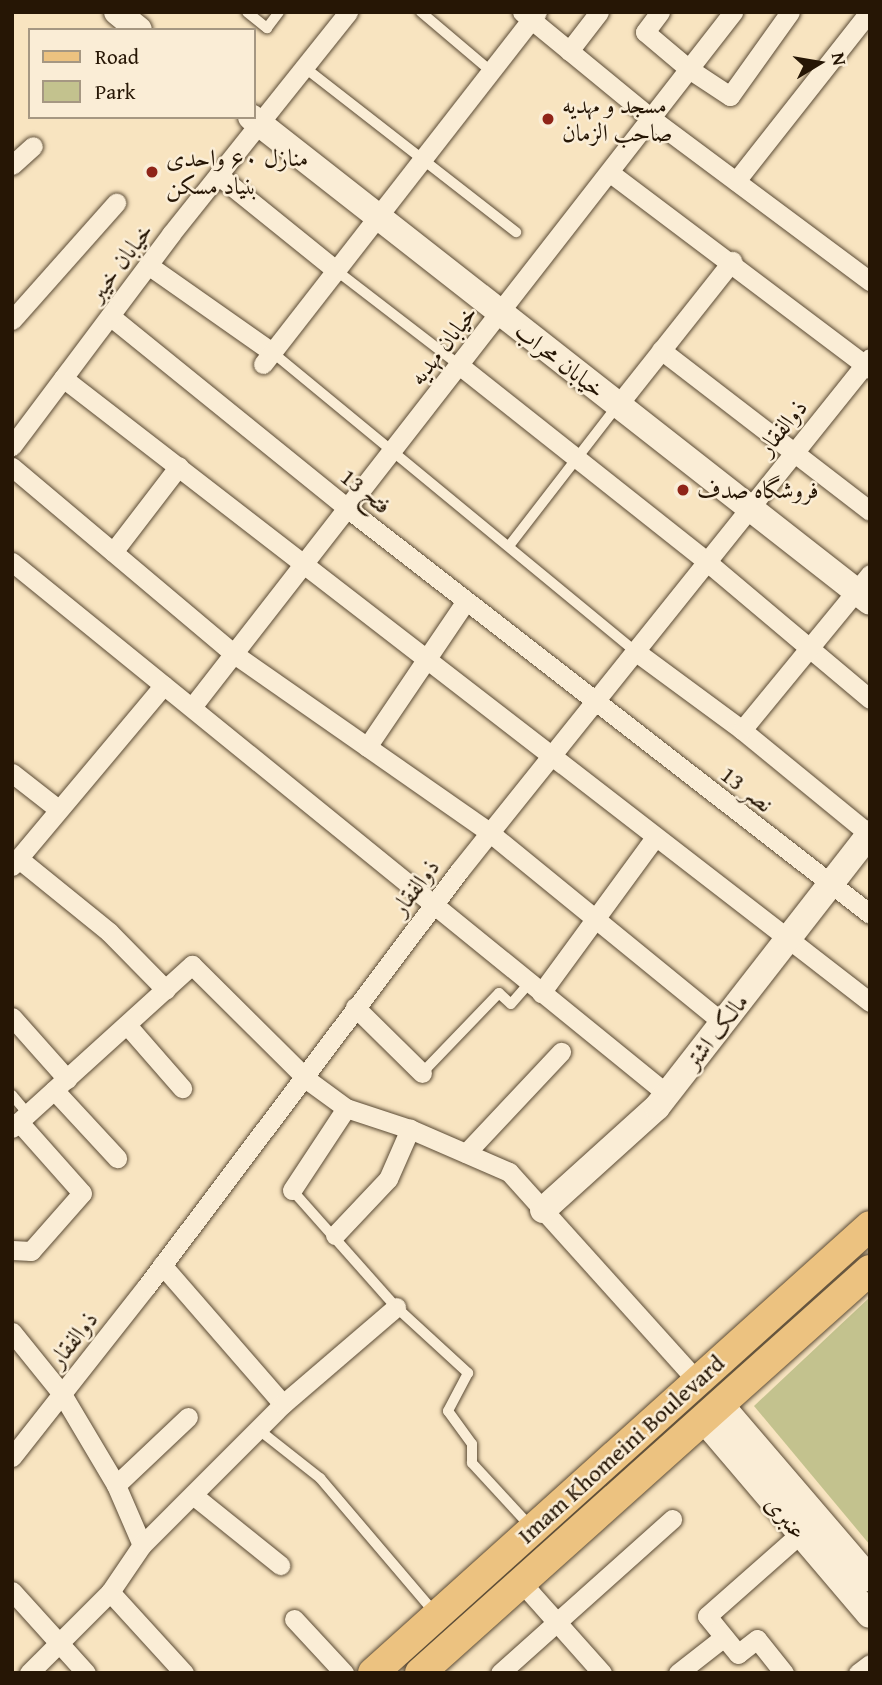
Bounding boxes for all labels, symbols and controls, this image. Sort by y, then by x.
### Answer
legend [28,28,256,119]
north arrow [784,28,854,98]
text: Road [95,41,139,72]
text: N [825,50,855,68]
text: Park [95,76,136,107]
place label: مسجد و مهدیه صاحب الزمان [562,91,672,147]
marker: مسجد و مهدیه صاحب الزمان [540,111,556,127]
place label: منازل ۶۰ واحدی بنیاد مسکن [166,144,308,200]
marker: منازل ۶۰ واحدی بنیاد مسکن [144,164,160,180]
street label: خیابان خیبر [81,217,159,307]
street label: خیابان مهدیه [403,299,483,391]
street label: خیابان محراب [509,316,611,404]
street label: ذوالفقار [751,393,813,461]
street label: فتح 13 [335,462,397,520]
place label: فروشگاه صدف [697,476,819,504]
marker: فروشگاه صدف [675,482,691,498]
street label: نصر 13 [715,760,779,818]
street label: ذوالفقار [385,853,445,921]
street label: مالک اشتر [678,987,754,1075]
street label: ذوالفقار [42,1305,104,1373]
street label: Imam Khomeini Boulevard [512,1349,730,1549]
street label: عنبری [759,1489,813,1545]

